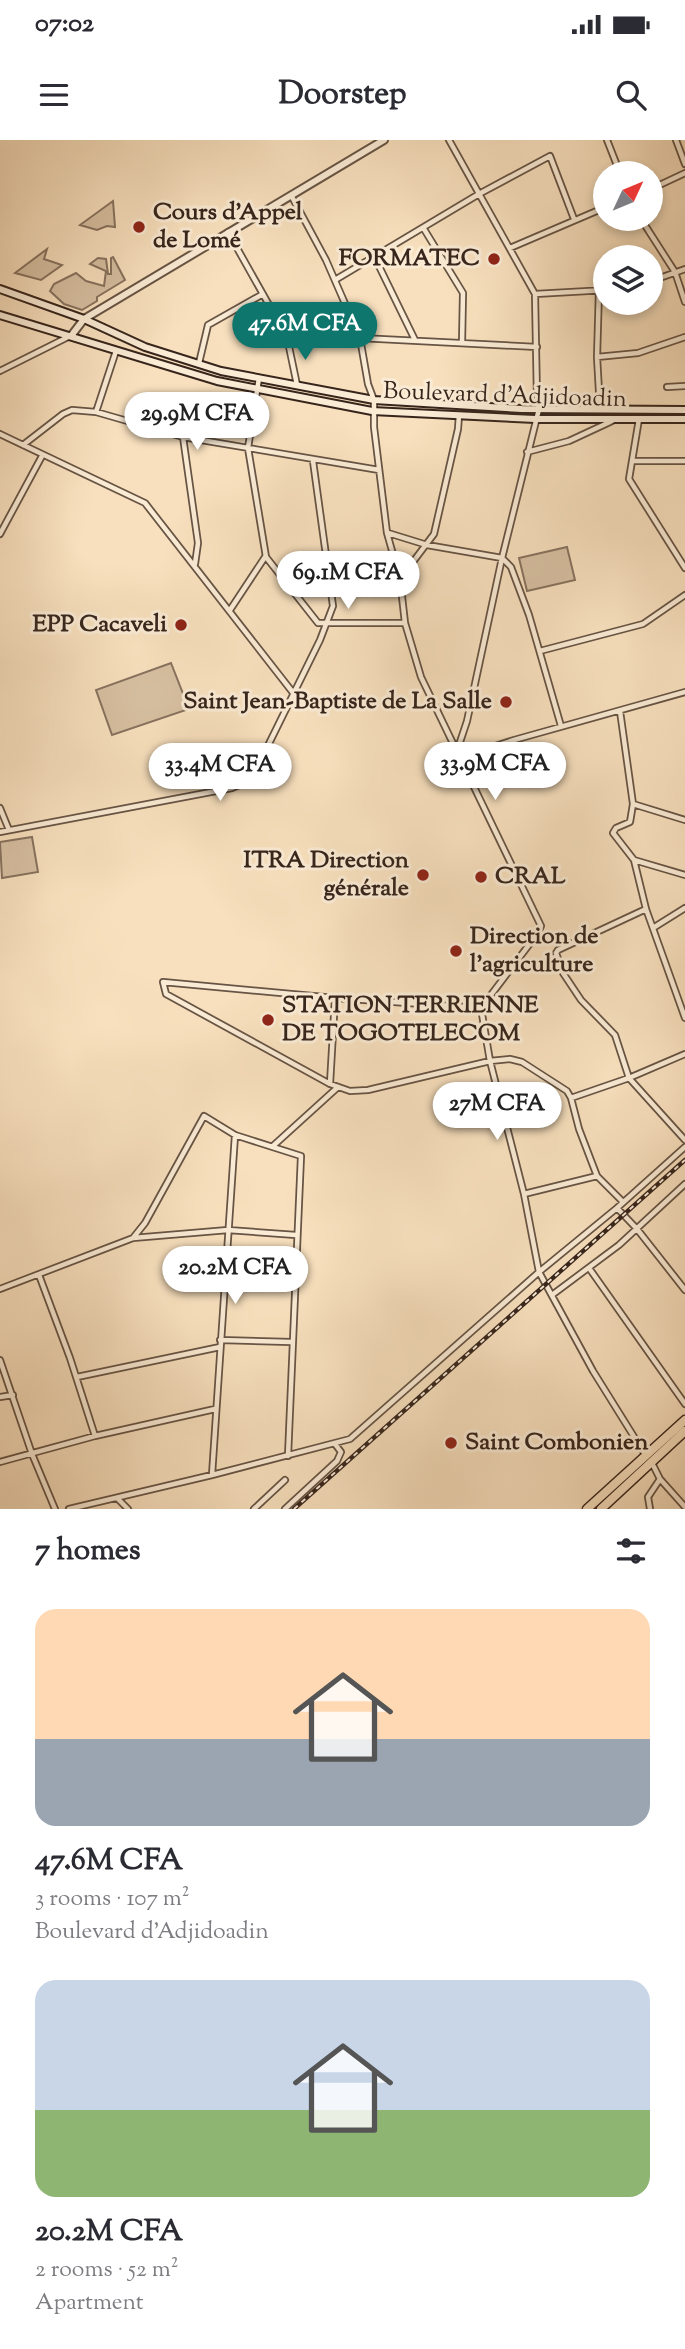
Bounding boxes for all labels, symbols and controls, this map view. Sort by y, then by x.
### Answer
text: 07:02 [35,6,94,43]
text: Doorstep [278,72,407,118]
icon: menu [35,76,73,114]
icon: search [612,76,650,114]
north arrow [593,161,663,231]
map controls [593,161,663,315]
place label: Cours d'Appel de Lomé [153,196,303,258]
marker: Cours d'Appel de Lomé [131,219,147,235]
place label: FORMATEC [339,242,480,276]
button: layers [593,245,663,315]
marker: FORMATEC [486,251,502,267]
pin: 47.6M CFA [225,302,385,362]
text: 47.6M CFA [248,308,362,341]
street label: Boulevard d'Adjidoadin [382,375,628,417]
pin: 29.9M CFA [117,392,277,452]
text: 29.9M CFA [140,398,254,431]
pin: 69.1M CFA [268,552,428,611]
text: 69.1M CFA [293,557,403,590]
place label: EPP Cacaveli [33,608,167,642]
marker: EPP Cacaveli [173,617,189,633]
place label: Saint Jean-Baptiste de La Salle [183,685,492,719]
marker: Saint Jean-Baptiste de La Salle [498,694,514,710]
pin: 33.9M CFA [415,742,575,802]
pin: 33.4M CFA [140,744,300,803]
text: 33.9M CFA [440,748,550,781]
text: 33.4M CFA [165,749,275,782]
place label: ITRA Direction générale [244,844,410,906]
place label: CRAL [495,860,566,894]
marker: ITRA Direction générale [415,867,431,883]
marker: CRAL [473,869,489,885]
place label: Direction de l'agriculture [470,920,598,982]
marker: Direction de l'agriculture [448,943,464,959]
place label: STATION TERRIENNE DE TOGOTELECOM [282,989,539,1051]
marker: STATION TERRIENNE DE TOGOTELECOM [260,1012,276,1028]
pin: 27M CFA [432,1082,562,1142]
text: 27M CFA [449,1088,545,1121]
pin: 20.2M CFA [155,1246,315,1306]
text: 20.2M CFA [178,1252,292,1285]
place label: Saint Combonien [465,1426,649,1460]
marker: Saint Combonien [443,1435,459,1451]
text: 7 homes [35,1530,140,1573]
icon: filters [612,1532,650,1570]
icon: home [280,1654,406,1780]
text: 47.6M CFA [35,1840,183,1883]
text: 3 rooms · 107 m² [35,1883,190,1916]
text: Boulevard d'Adjidoadin [35,1916,269,1949]
icon: home [280,2025,406,2151]
text: 20.2M CFA [35,2211,183,2254]
text: 2 rooms · 52 m² [35,2254,178,2287]
text: Apartment [35,2287,144,2320]

